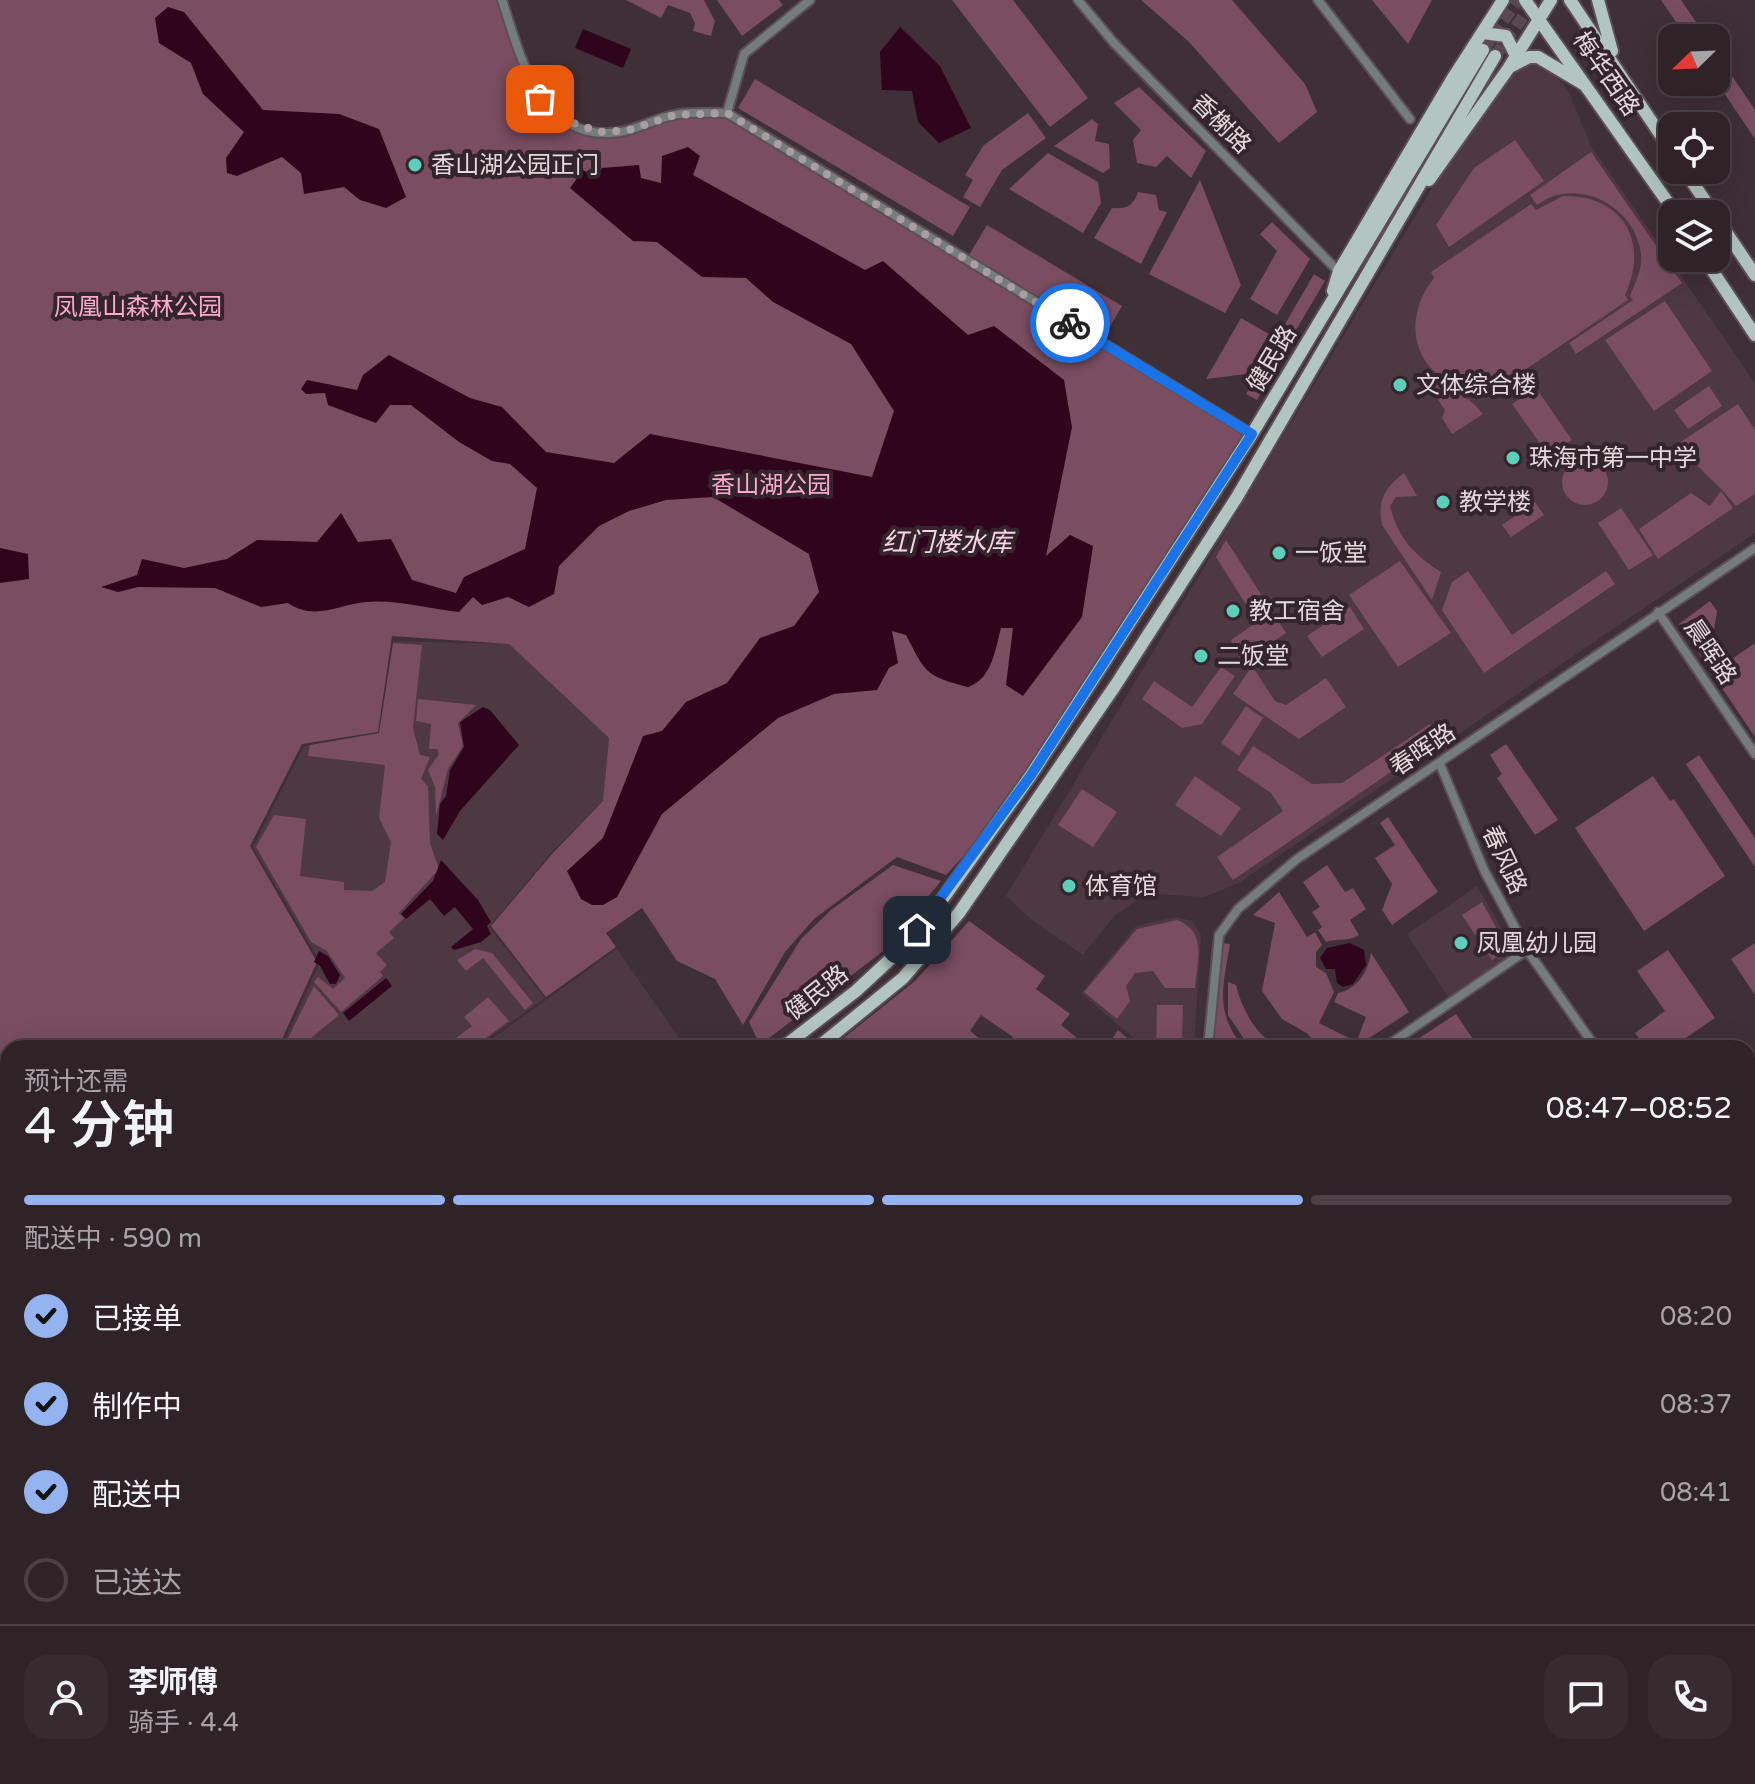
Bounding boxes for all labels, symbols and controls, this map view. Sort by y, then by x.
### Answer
north arrow [1658,24,1730,96]
map controls [1658,24,1730,272]
street label: 梅华西路 [1567,26,1645,122]
pin [506,65,574,133]
icon: bag [518,77,562,121]
street label: 香榭路 [1185,88,1257,160]
button: locate [1658,112,1730,184]
place label: 香山湖公园正门 [431,151,599,180]
marker: 香山湖公园正门 [406,156,424,174]
button: layers [1658,200,1730,272]
courier [1030,283,1110,363]
park label: 凤凰山森林公园 [54,293,222,322]
icon: bike [1048,301,1092,345]
street label: 健民路 [1241,321,1303,397]
place label: 文体综合楼 [1416,371,1536,400]
marker: 文体综合楼 [1391,376,1409,394]
place label: 珠海市第一中学 [1529,444,1697,473]
marker: 珠海市第一中学 [1504,449,1522,467]
park label: 香山湖公园 [711,471,831,500]
place label: 教学楼 [1459,488,1531,517]
marker: 教学楼 [1434,493,1452,511]
water label: 红门楼水库 [882,527,1016,558]
place label: 一饭堂 [1295,539,1367,568]
marker: 一饭堂 [1270,544,1288,562]
place label: 教工宿舍 [1249,597,1345,626]
marker: 教工宿舍 [1224,602,1242,620]
street label: 晨晖路 [1678,614,1742,690]
place label: 二饭堂 [1217,642,1289,671]
marker: 二饭堂 [1192,647,1210,665]
street label: 春晖路 [1385,718,1461,782]
street label: 春风路 [1476,821,1532,899]
place label: 体育馆 [1085,872,1157,901]
marker: 体育馆 [1060,877,1078,895]
pin [883,896,951,964]
icon: home [895,908,939,952]
place label: 凤凰幼儿园 [1477,929,1597,958]
marker: 凤凰幼儿园 [1452,934,1470,952]
street label: 健民路 [780,959,854,1027]
text: 预计还需 [24,1066,128,1097]
text: 08:47–08:52 [1546,1090,1732,1127]
text: 4 分钟 [24,1095,174,1158]
text: 配送中 · 590 m [24,1223,202,1254]
icon: check [24,1294,68,1338]
text: 已接单 [92,1301,182,1338]
text: 08:20 [1660,1301,1732,1332]
icon: check [24,1382,68,1426]
text: 制作中 [92,1389,182,1426]
text: 08:37 [1660,1389,1732,1420]
icon: check [24,1470,68,1514]
text: 配送中 [92,1477,182,1514]
text: 08:41 [1660,1477,1732,1508]
text: 已送达 [92,1565,182,1602]
button: person [24,1655,108,1739]
button: chat [1544,1655,1628,1739]
button: phone [1648,1655,1732,1739]
text: 李师傅 [128,1664,218,1701]
text: 骑手 · 4.4 [128,1707,239,1738]

